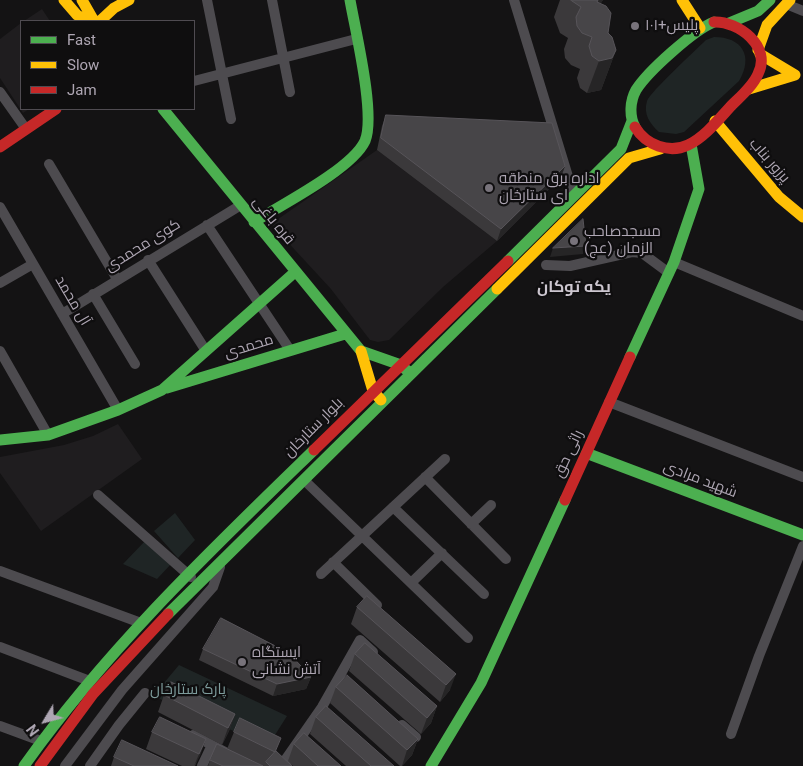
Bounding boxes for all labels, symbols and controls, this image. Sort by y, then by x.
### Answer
place label: پلیس+۱۰۱ [645,17,698,35]
legend [20,20,195,110]
marker: پلیس+۱۰۱ [629,20,641,32]
text: Fast [67,31,96,49]
text: Slow [67,56,99,74]
text: Jam [67,81,97,99]
street label: پرزور بناب [745,135,793,187]
place label: اداره برق منطقه ای ستارخان [499,170,599,205]
marker: اداره برق منطقه ای ستارخان [483,182,495,194]
street label: قره باغی [248,193,298,249]
street label: کوی محمدی [102,216,184,276]
place label: مسجدصاحب الزمان (عج) [584,223,661,258]
marker: مسجدصاحب الزمان (عج) [568,235,580,247]
street label: آل محمد [51,273,93,329]
district label: یکه توکان [537,278,611,298]
street label: محمدی [222,331,276,363]
street label: بلوار ستارخان [280,394,348,462]
street label: راثی حق [550,427,588,481]
street label: شهید مرادی [661,458,739,502]
place label: ایستگاه آتش نشانی [252,644,321,679]
marker: ایستگاه آتش نشانی [236,656,248,668]
park label: پارک ستارخان [150,681,226,699]
north arrow [20,696,70,746]
text: N [24,721,42,739]

